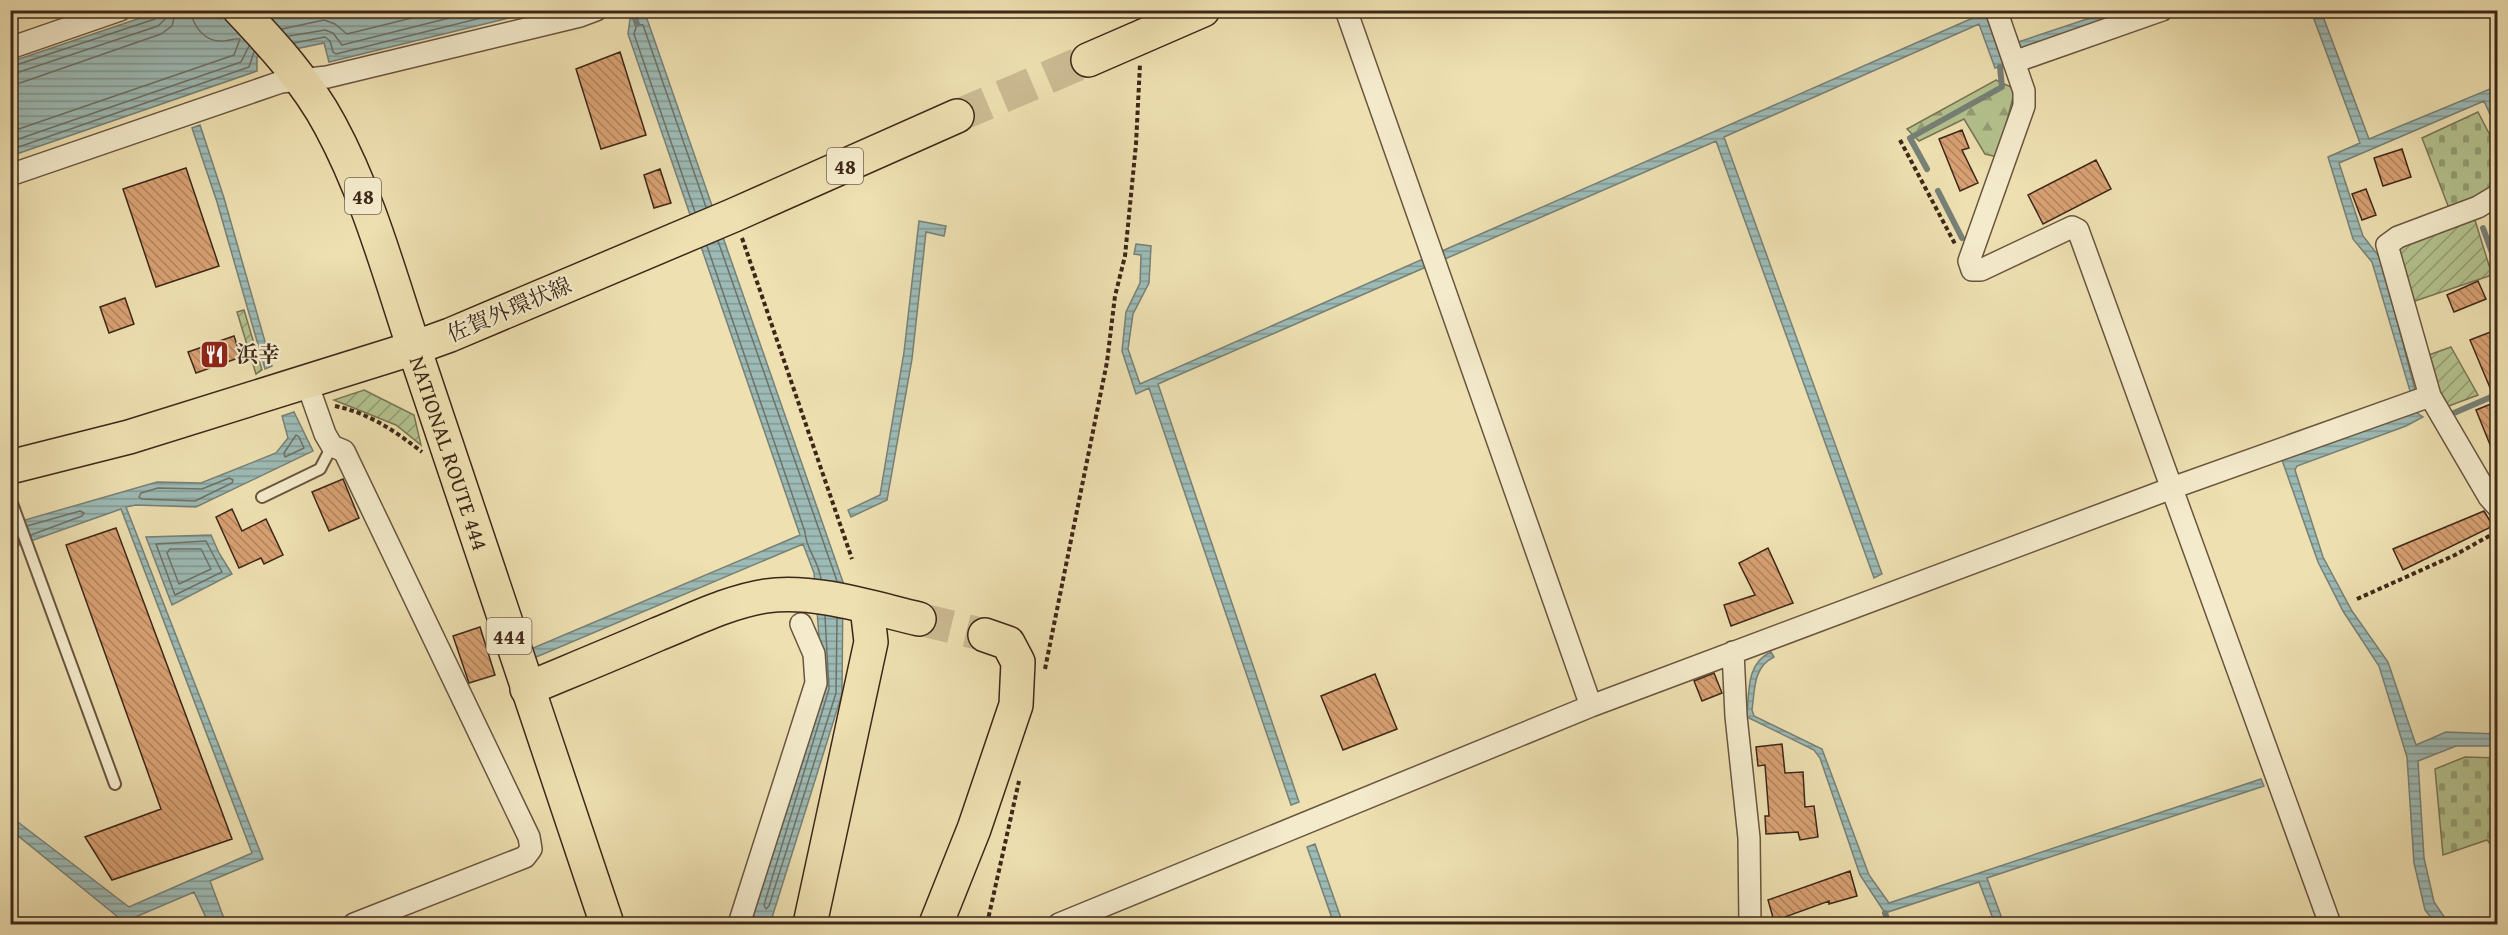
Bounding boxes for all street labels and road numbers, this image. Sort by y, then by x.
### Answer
road number: 48 [827,148,863,184]
road number: 48 [345,178,381,214]
street label: 佐賀外環状線 [442,268,576,350]
street label: NATIONAL ROUTE 444 [402,352,497,554]
road number: 444 [486,618,532,654]

